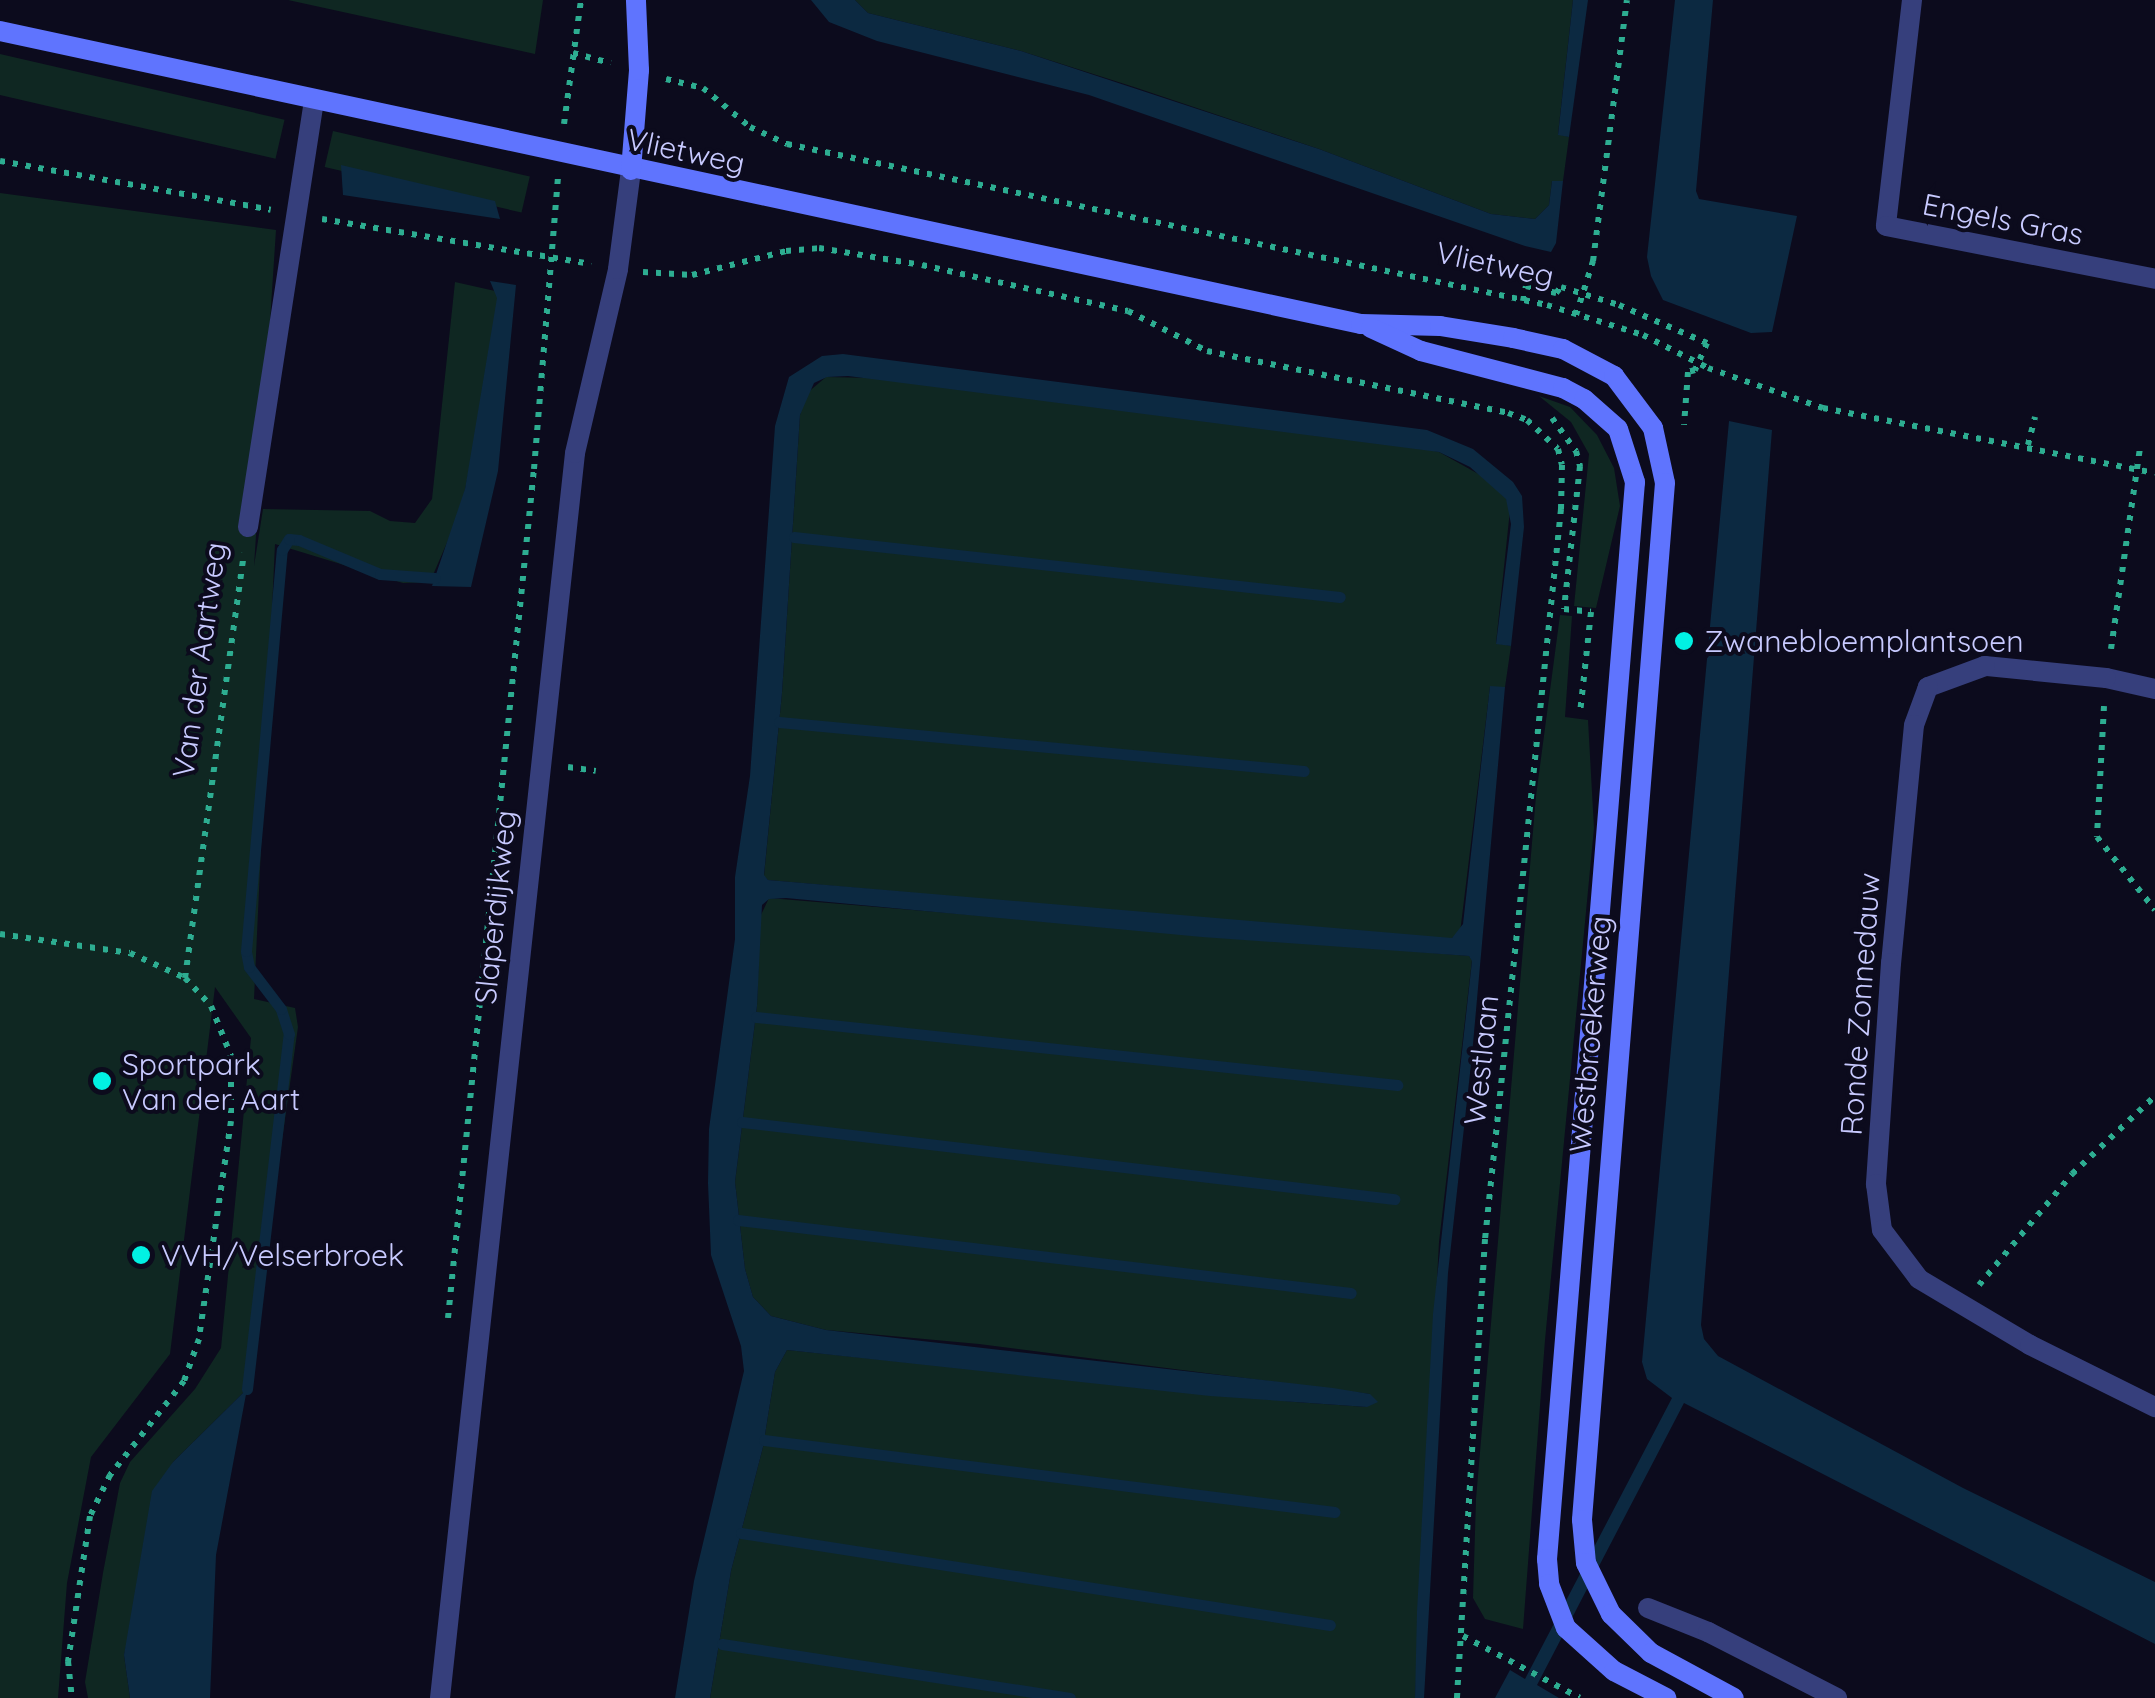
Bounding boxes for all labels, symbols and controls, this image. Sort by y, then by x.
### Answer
street label: Vlietweg [624,121,748,181]
street label: Engels Gras [1920,186,2086,252]
street label: Vlietweg [1433,234,1557,294]
street label: Van der Aartweg [165,540,233,780]
place label: Zwanebloemplantsoen [1704,623,2024,659]
marker: Zwanebloemplantsoen [1673,630,1695,652]
street label: Slaperdijkweg [467,808,523,1006]
street label: Ronde Zonnedauw [1833,871,1887,1137]
street label: Westbroekerweg [1562,914,1618,1154]
street label: Westlaan [1456,993,1506,1127]
place label: Sportpark Van der Aart [122,1046,300,1116]
marker: Sportpark Van der Aart [91,1070,113,1092]
place label: VVH/Velserbroek [161,1237,404,1273]
marker: VVH/Velserbroek [130,1244,152,1266]

